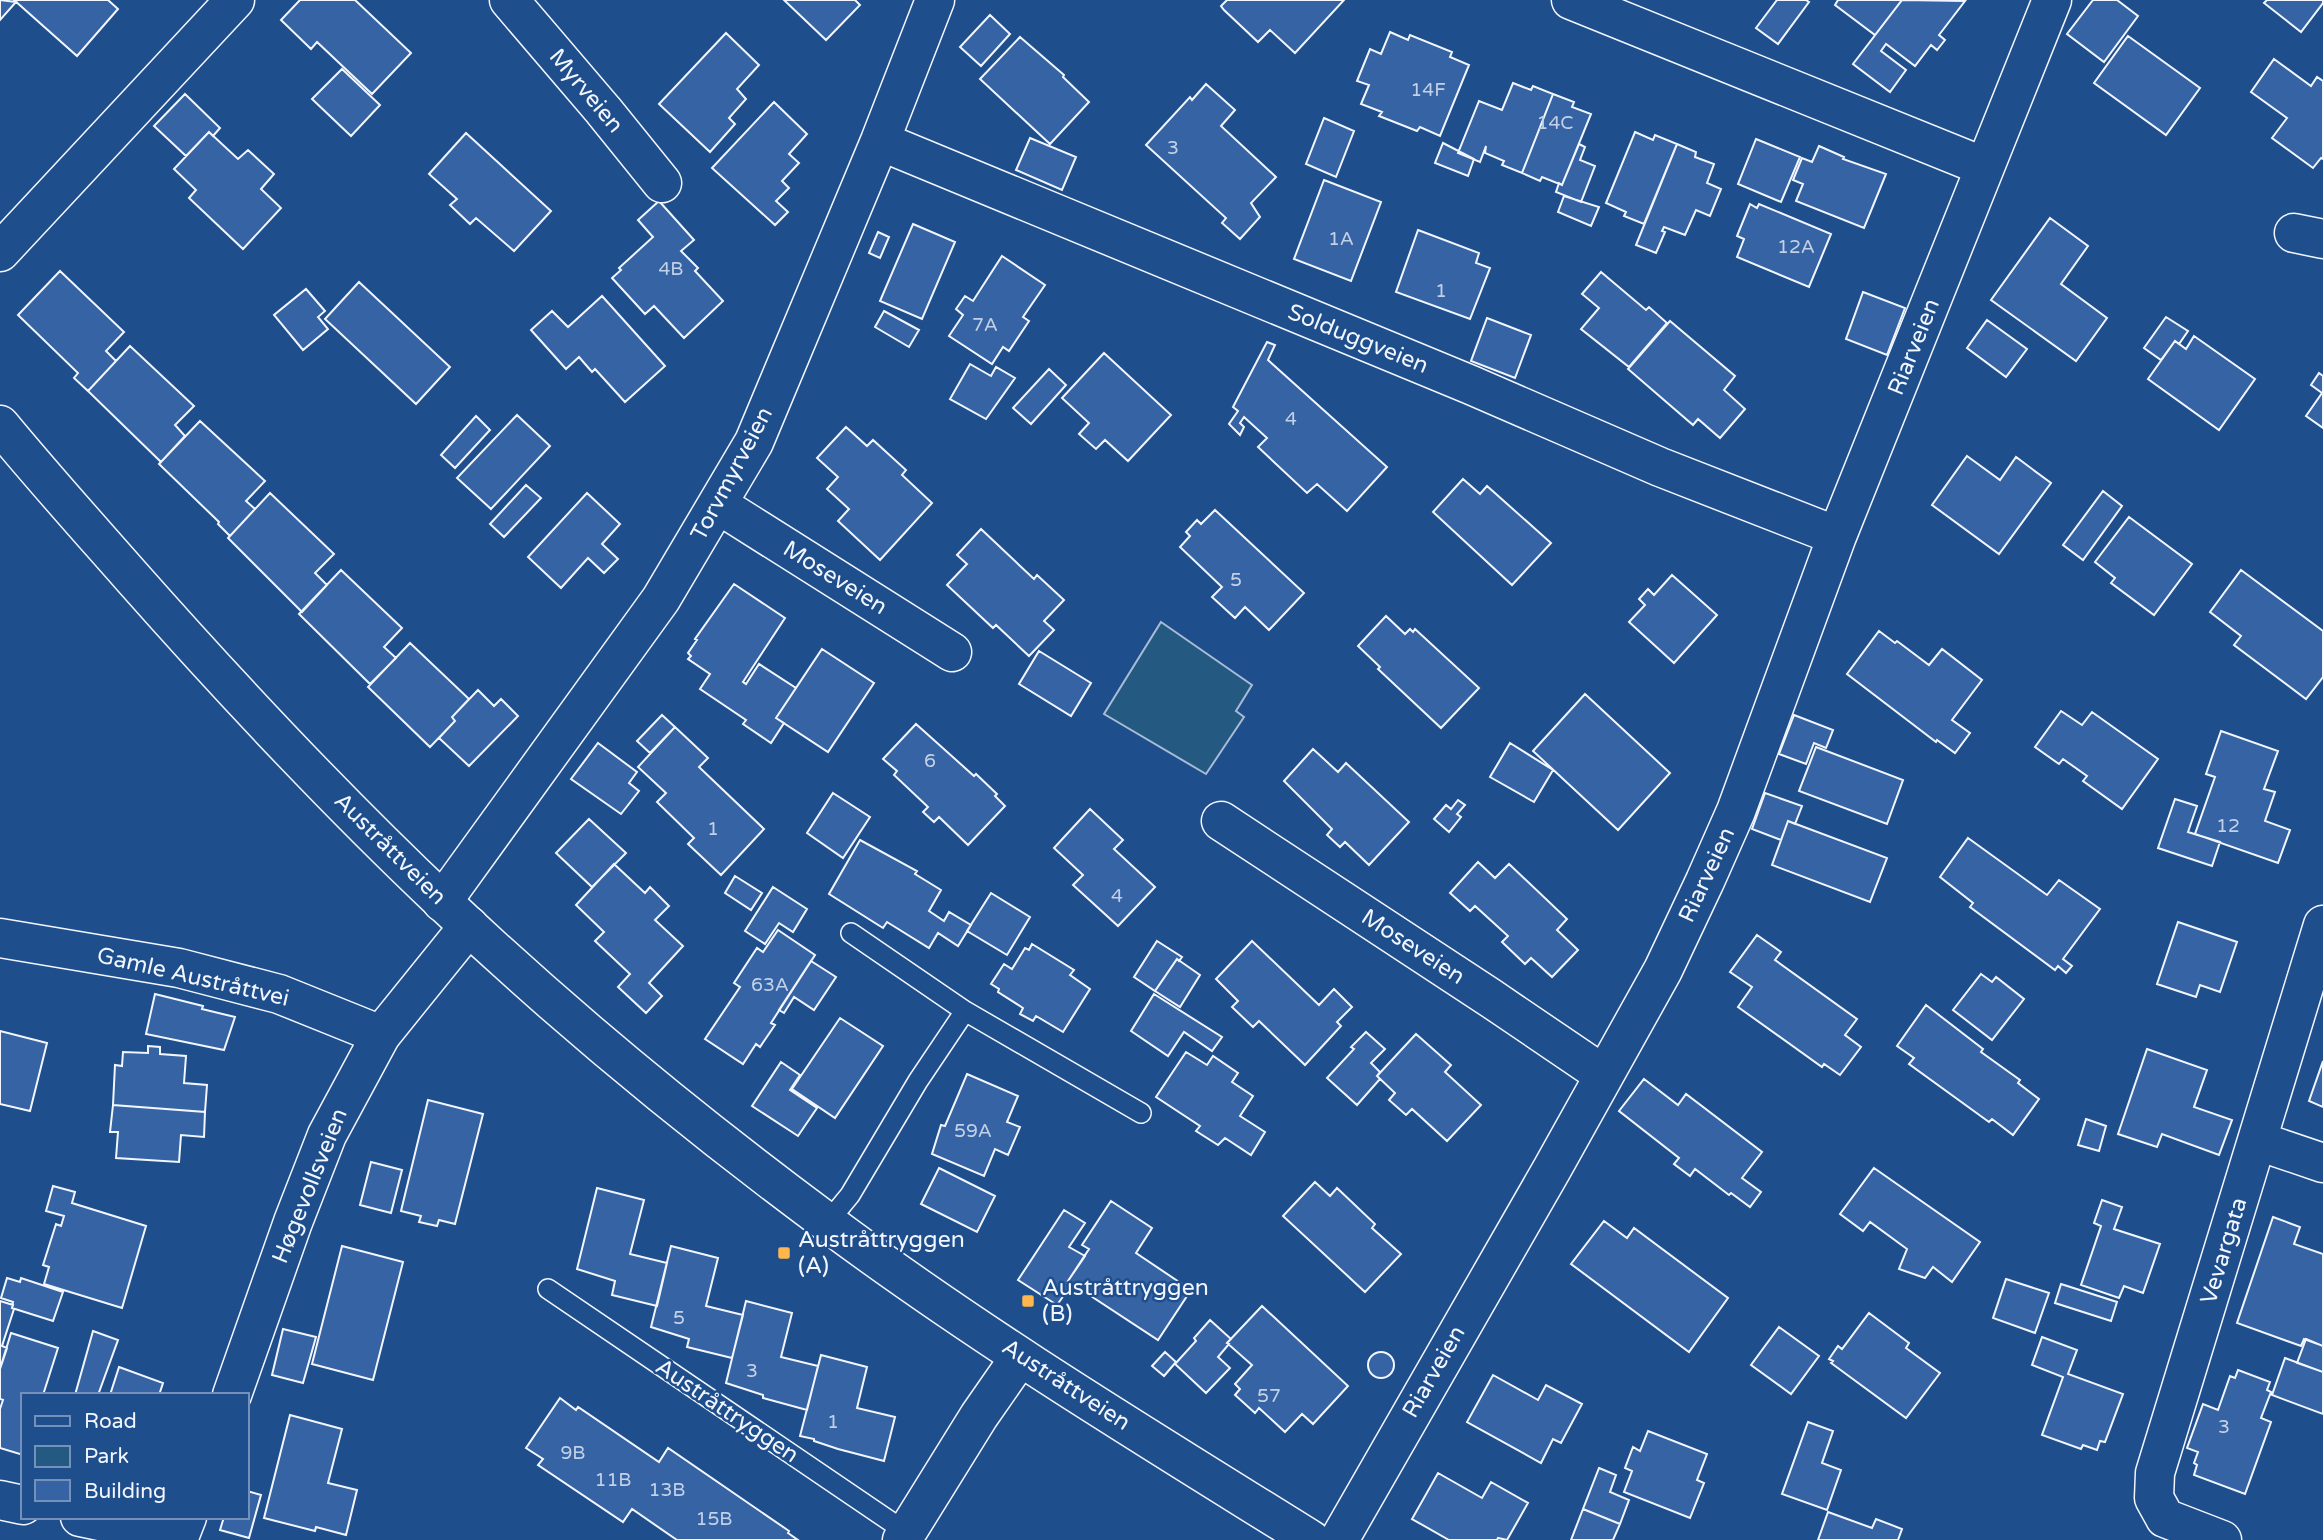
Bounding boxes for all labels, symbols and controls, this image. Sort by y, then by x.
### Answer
street label: Myrveien [543,43,629,139]
house number: 14F [1410,79,1446,101]
house number: 14C [1536,112,1574,134]
house number: 3 [1167,137,1179,159]
house number: 1A [1328,228,1354,250]
house number: 12A [1777,236,1815,258]
house number: 4B [658,258,684,280]
house number: 1 [1435,280,1447,302]
street label: Riarveien [1882,295,1946,399]
street label: Solduggveien [1284,298,1432,380]
house number: 7A [972,314,998,336]
street label: Torvmyrveien [685,402,779,546]
house number: 4 [1285,408,1297,430]
street label: Moseveien [778,535,892,621]
house number: 5 [1230,569,1242,591]
house number: 6 [924,750,936,772]
street label: Austråttveien [328,787,452,911]
house number: 12 [2216,815,2240,837]
house number: 1 [707,818,719,840]
street label: Riarveien [1673,823,1741,927]
house number: 4 [1111,885,1123,907]
street label: Moseveien [1356,903,1470,991]
street label: Gamle Austråttvei [94,941,292,1013]
house number: 63A [751,974,789,996]
street label: Høgevollsveien [266,1104,354,1268]
house number: 59A [954,1120,992,1142]
street label: Vevargata [2195,1194,2253,1308]
place label: Austråttryggen (A) [798,1226,965,1280]
marker: Austråttryggen (A) [776,1245,792,1261]
place label: Austråttryggen (B) [1042,1274,1209,1328]
marker: Austråttryggen (B) [1020,1293,1036,1309]
house number: 5 [673,1307,685,1329]
street label: Riarveien [1396,1321,1472,1423]
street label: Austråttveien [997,1333,1135,1437]
street label: Austråttryggen [650,1353,804,1469]
house number: 3 [746,1360,758,1382]
house number: 57 [1257,1385,1281,1407]
legend [21,1393,248,1519]
text: Road [84,1409,137,1434]
house number: 1 [827,1411,839,1433]
house number: 3 [2218,1416,2230,1438]
house number: 9B [560,1442,586,1464]
text: Park [84,1444,129,1469]
house number: 11B [594,1469,632,1491]
text: Building [84,1479,166,1504]
house number: 13B [648,1479,686,1501]
house number: 15B [695,1508,733,1530]

